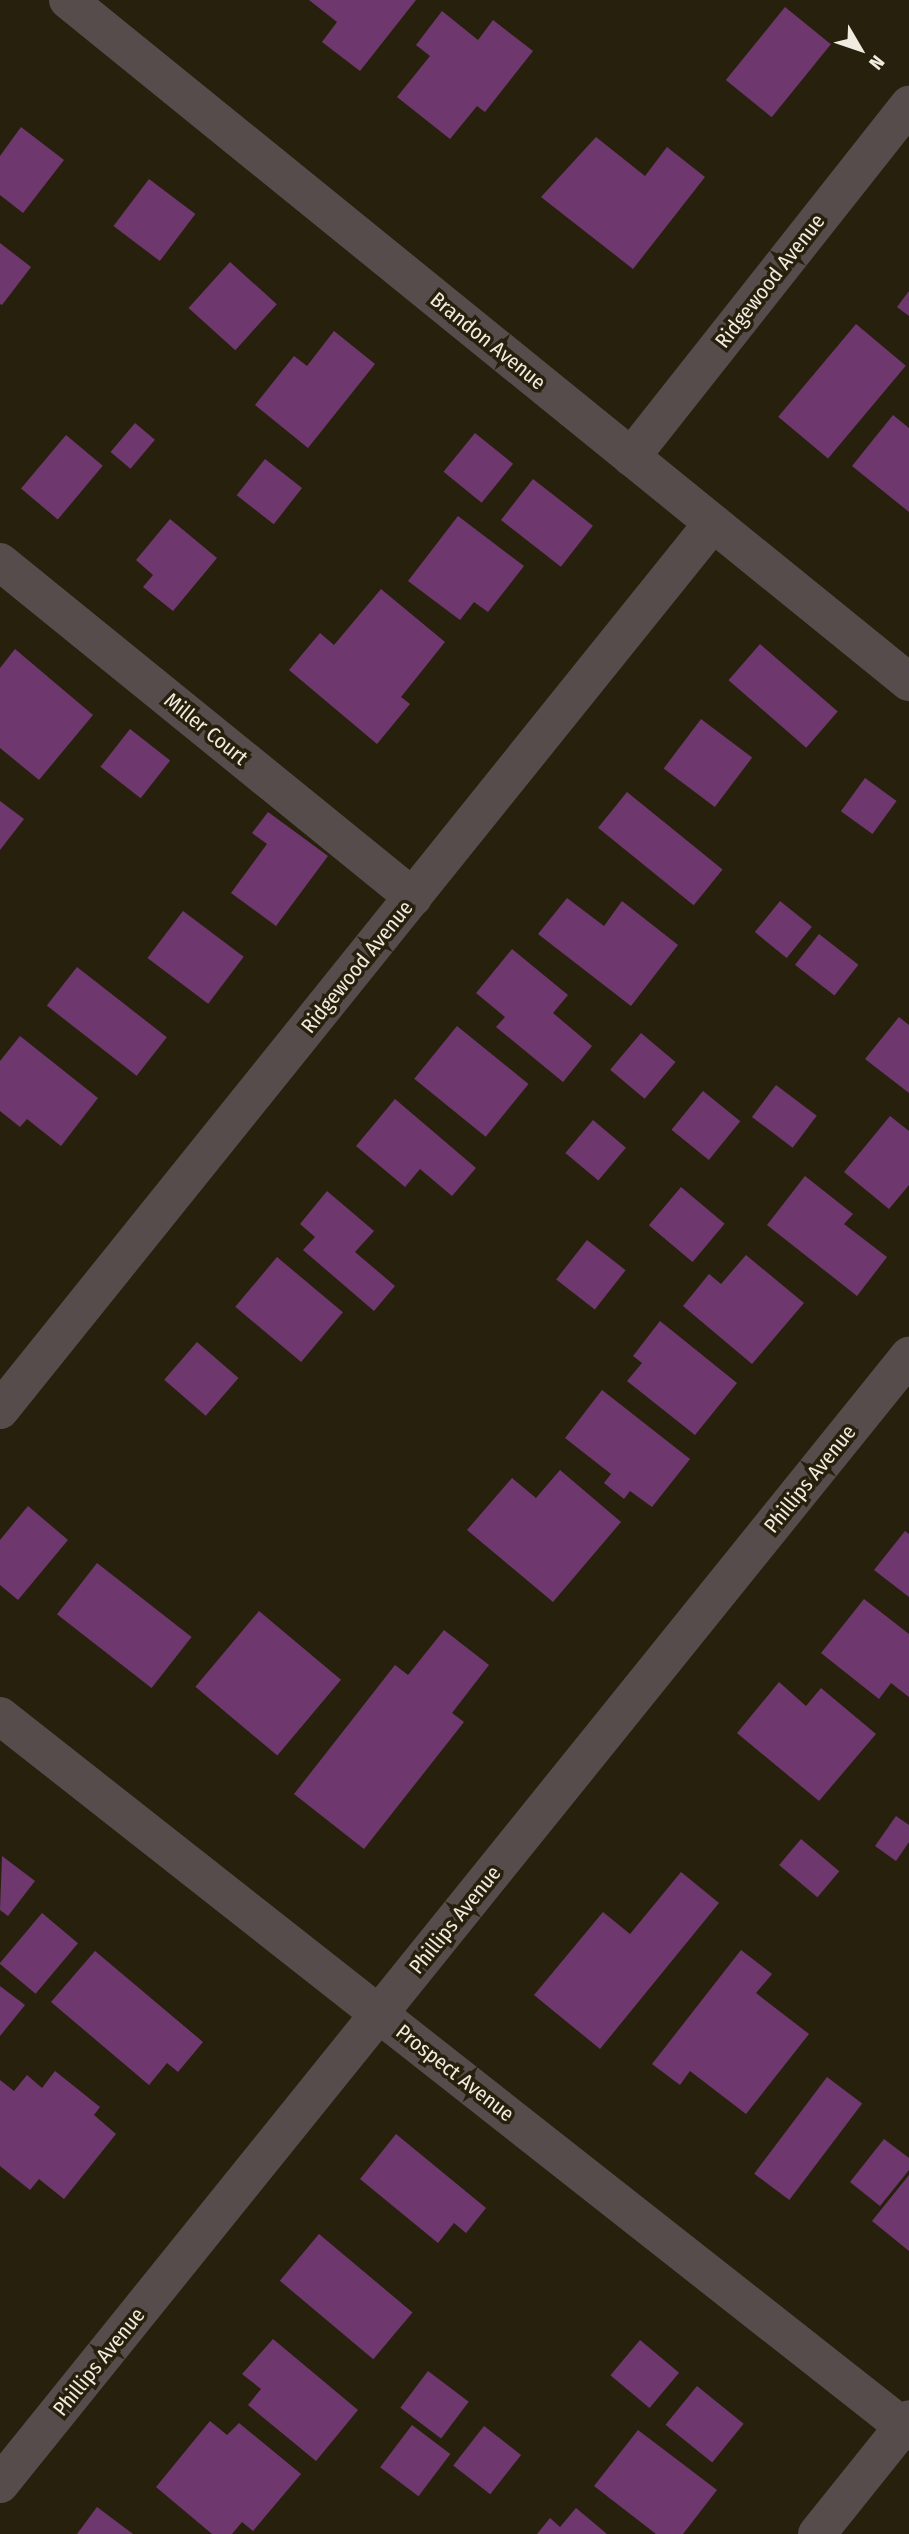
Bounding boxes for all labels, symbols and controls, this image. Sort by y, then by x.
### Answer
north arrow [825,14,895,84]
text: N [864,51,889,74]
street label: Ridgewood Avenue [710,209,830,353]
street label: Brandon Avenue [425,287,551,395]
street label: Miller Court [159,688,253,770]
street label: Ridgewood Avenue [296,896,418,1038]
street label: Phillips Avenue [759,1420,861,1538]
street label: Phillips Avenue [404,1861,506,1979]
street label: Prospect Avenue [391,2019,519,2127]
street label: Phillips Avenue [48,2303,150,2421]

